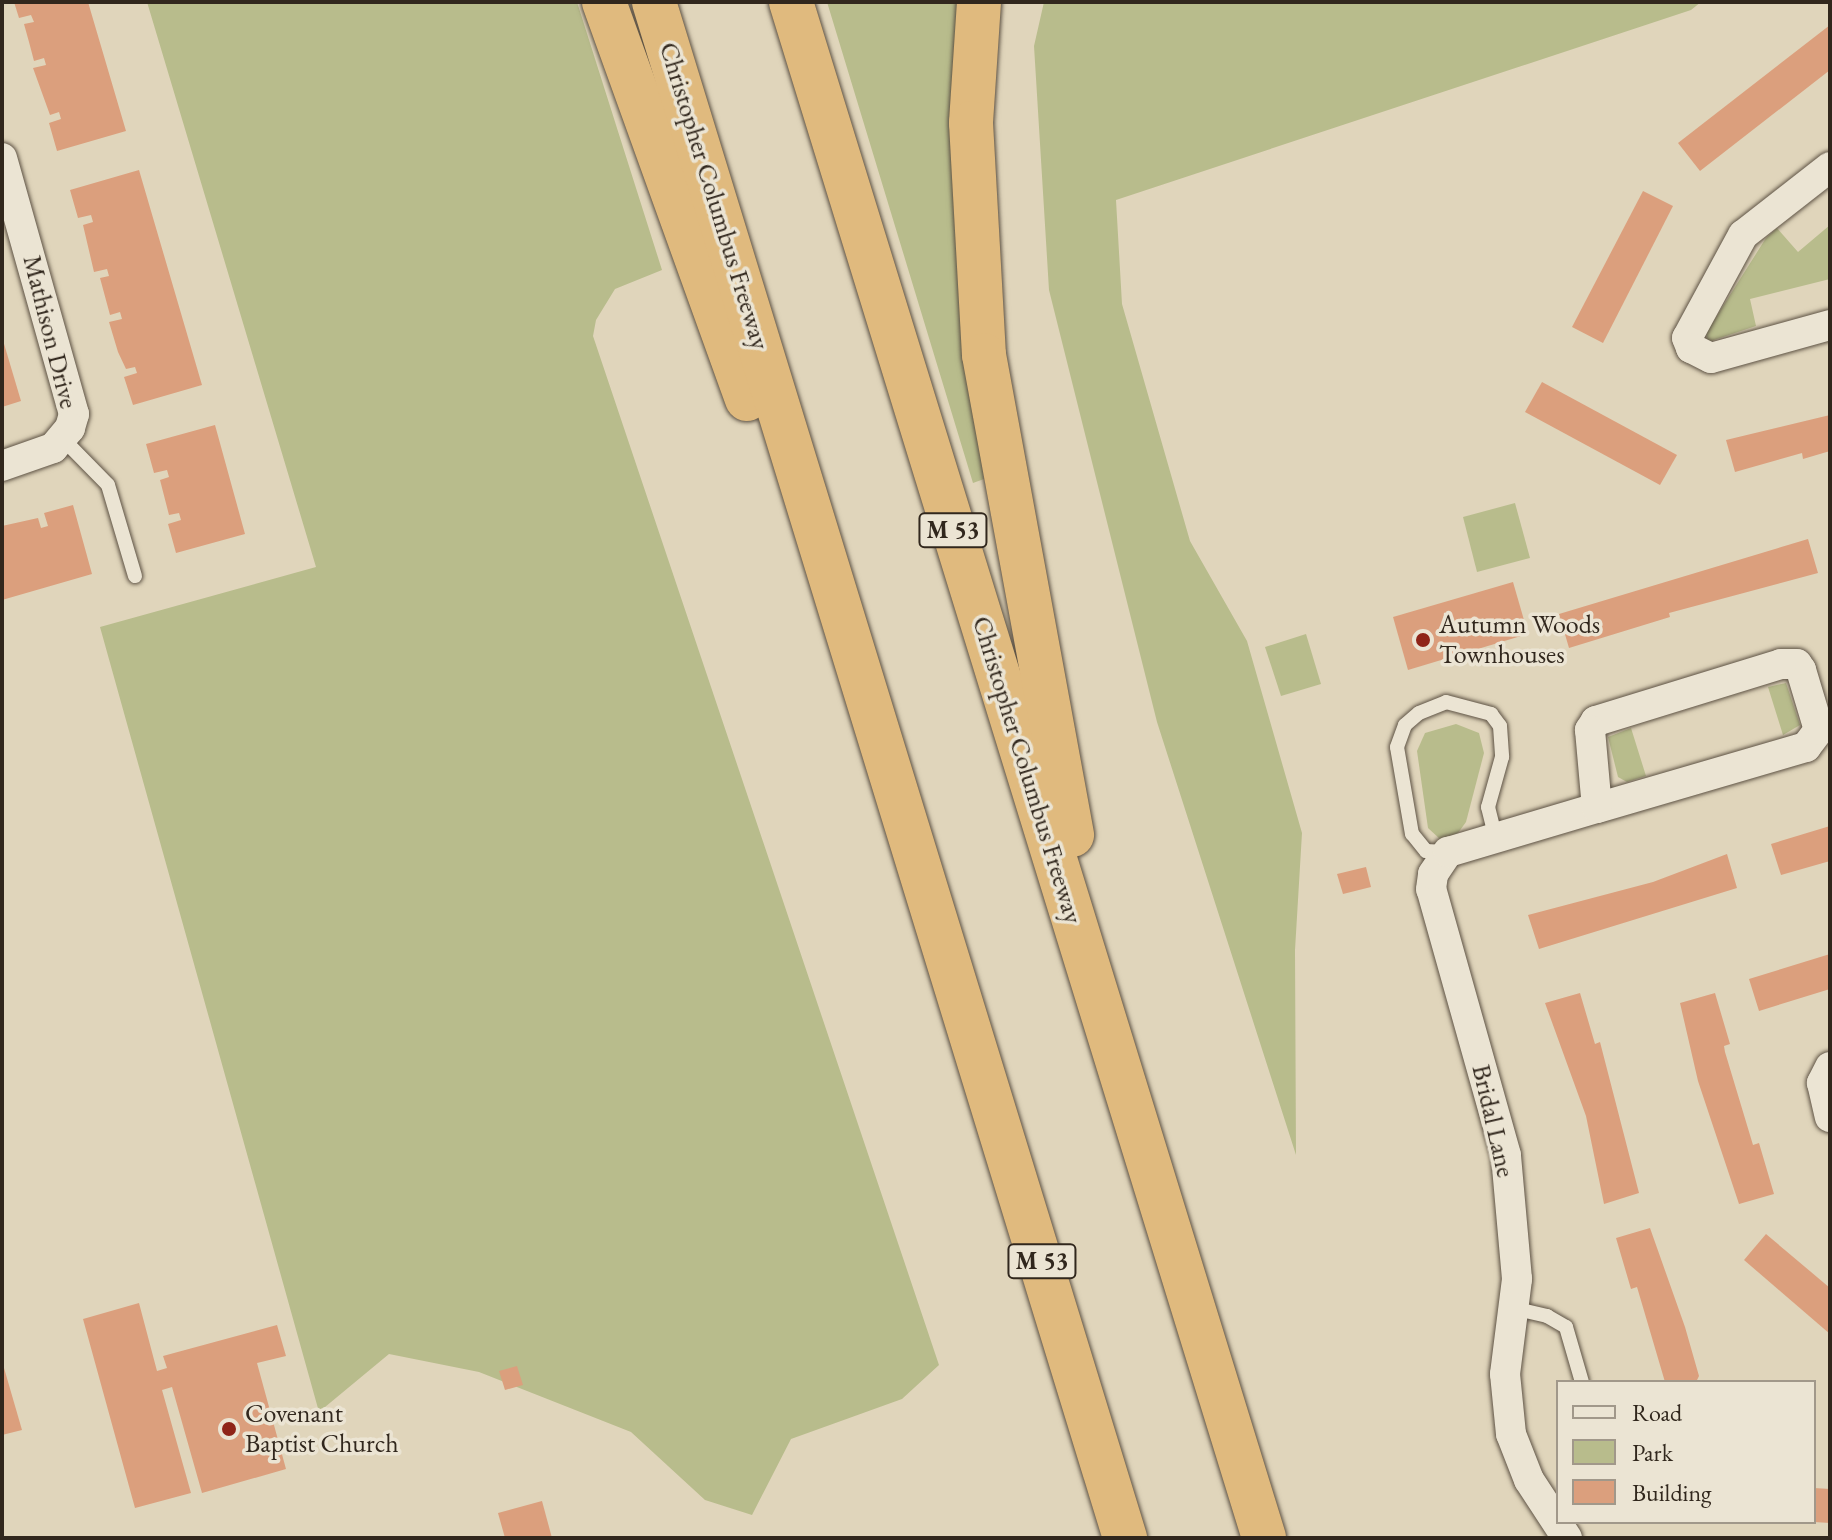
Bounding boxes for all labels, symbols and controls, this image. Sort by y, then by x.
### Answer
street label: Christopher Columbus Freeway [652,39,776,353]
street label: Mathison Drive [16,252,84,412]
road number: M 53 [917,510,989,550]
place label: Autumn Woods Townhouses [1439,609,1600,670]
street label: Christopher Columbus Freeway [965,613,1089,927]
marker: Autumn Woods Townhouses [1414,631,1432,649]
street label: Bridal Lane [1465,1062,1521,1180]
road number: M 53 [1006,1241,1078,1281]
legend [1556,1380,1816,1524]
text: Road [1632,1397,1682,1428]
place label: Covenant Baptist Church [245,1398,399,1460]
marker: Covenant Baptist Church [220,1420,238,1438]
text: Park [1632,1437,1673,1468]
text: Building [1632,1477,1712,1508]

